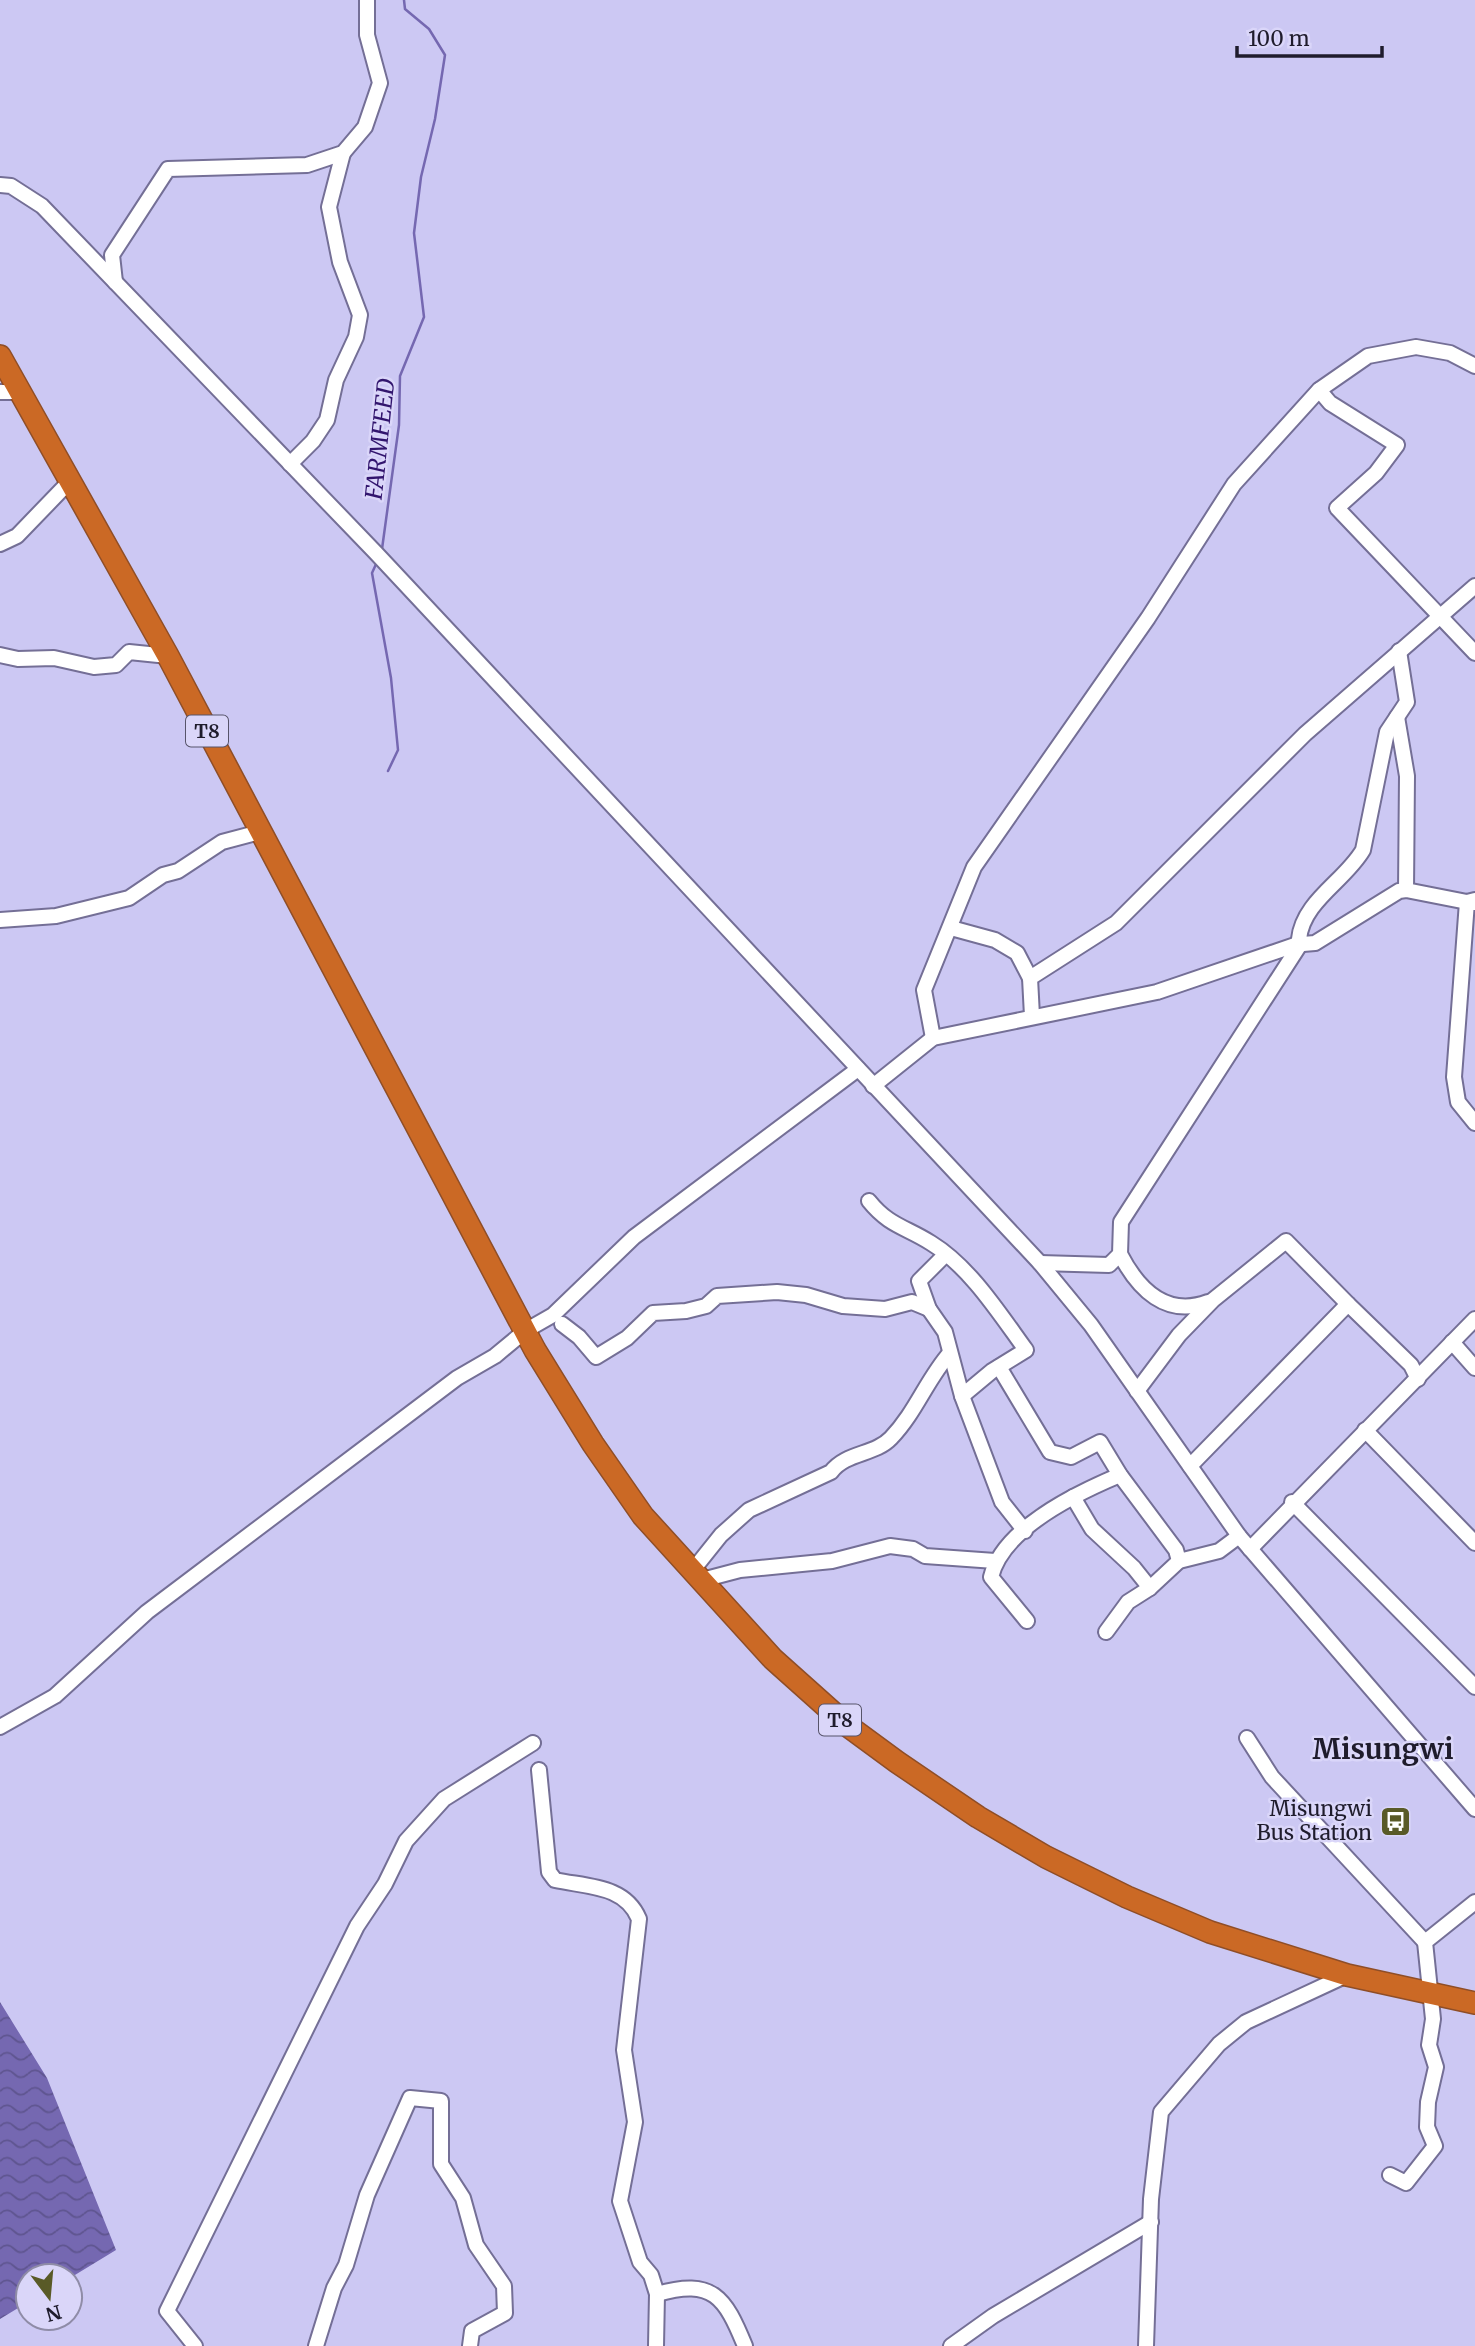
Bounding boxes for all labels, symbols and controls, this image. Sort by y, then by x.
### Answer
scale bar [1237,14,1382,58]
text: 100 m [1248,25,1310,52]
water label: FARMFEED [359,377,400,502]
road number: T8 [186,716,228,746]
road number: T8 [819,1704,861,1736]
district label: Misungwi [1313,1731,1453,1767]
place label: Misungwi Bus Station [1257,1795,1372,1846]
bus stop icon: Misungwi Bus Station [1378,1804,1412,1838]
north arrow [14,2262,84,2332]
text: N [43,2300,64,2327]

